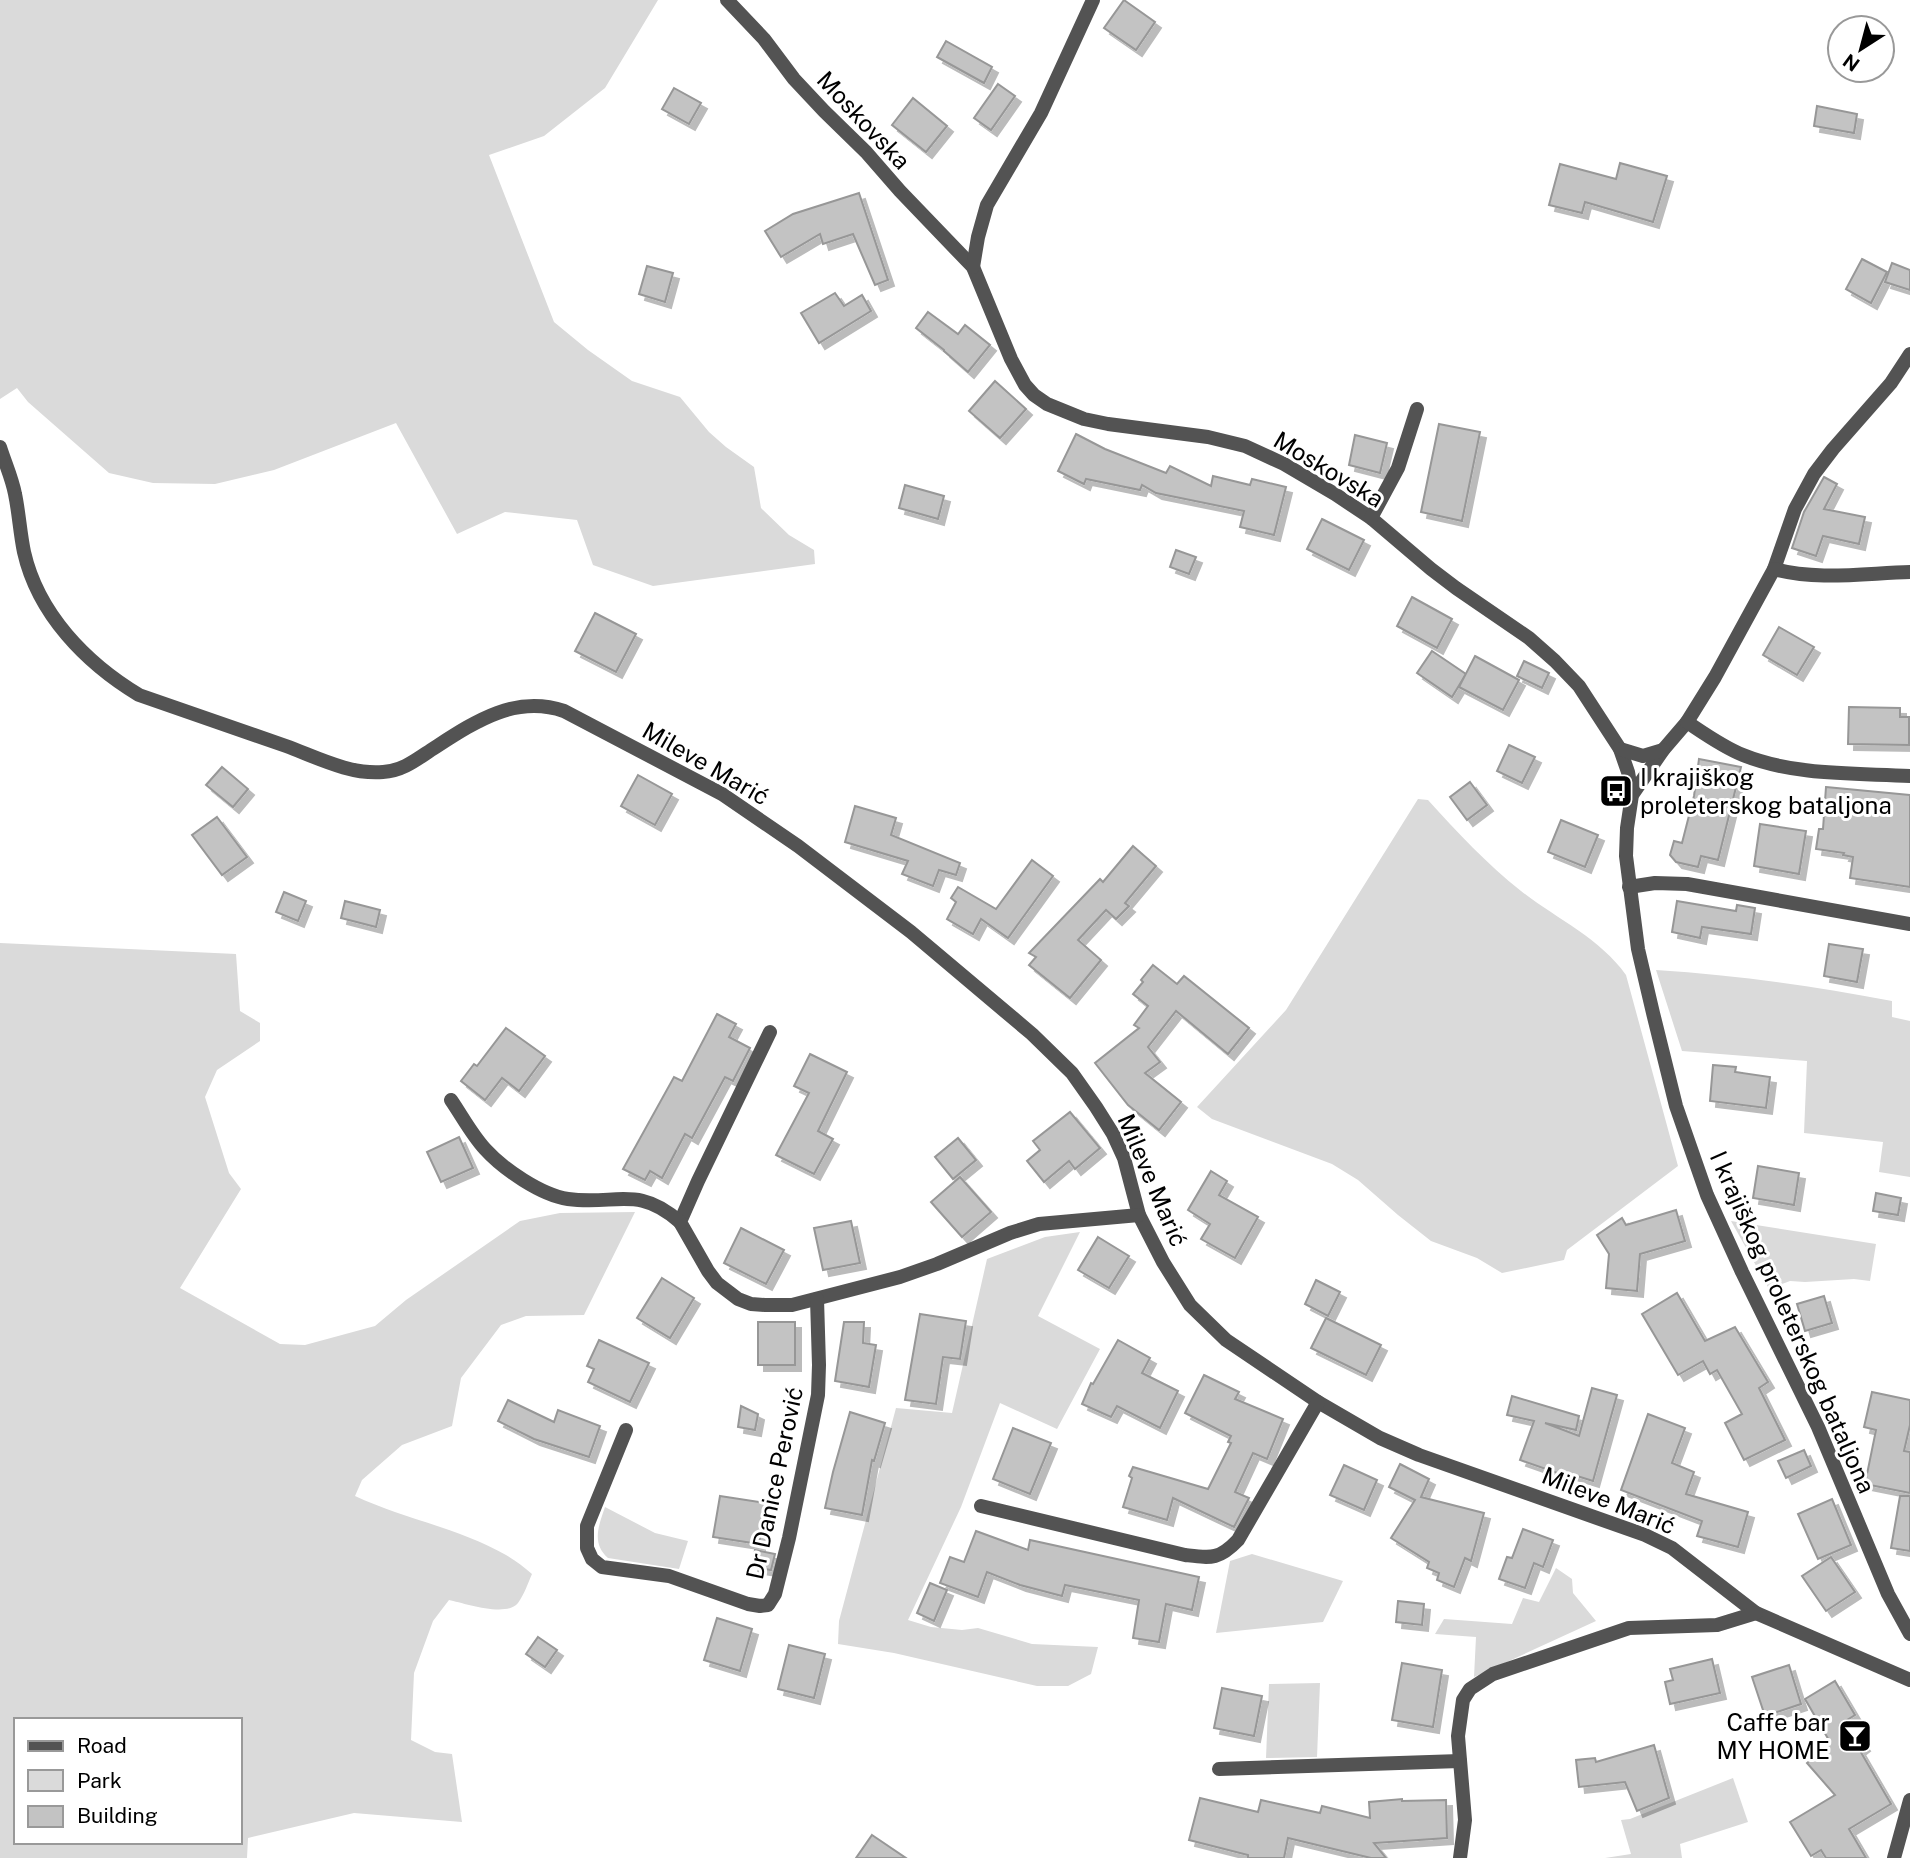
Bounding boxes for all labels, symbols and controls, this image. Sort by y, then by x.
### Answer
north arrow [1826,14,1896,84]
text: N [1839,49,1863,76]
street label: Moskovska [812,65,916,175]
street label: Moskovska [1269,425,1389,513]
street label: Mileve Marić [638,716,774,810]
place label: I krajiškog proleterskog bataljona [1640,763,1892,819]
bus stop icon: I krajiškog proleterskog bataljona [1597,772,1635,810]
street label: Mileve Marić [1113,1109,1193,1251]
street label: I krajiškog proleterskog bataljona [1705,1147,1881,1497]
street label: Dr Danice Perović [740,1384,808,1582]
street label: Mileve Marić [1538,1461,1680,1539]
place label: Caffe bar MY HOME [1716,1708,1830,1764]
bar icon: Caffe bar MY HOME [1836,1717,1874,1755]
legend [14,1718,242,1844]
text: Road [77,1733,127,1758]
text: Park [77,1768,122,1793]
text: Building [77,1803,158,1828]

